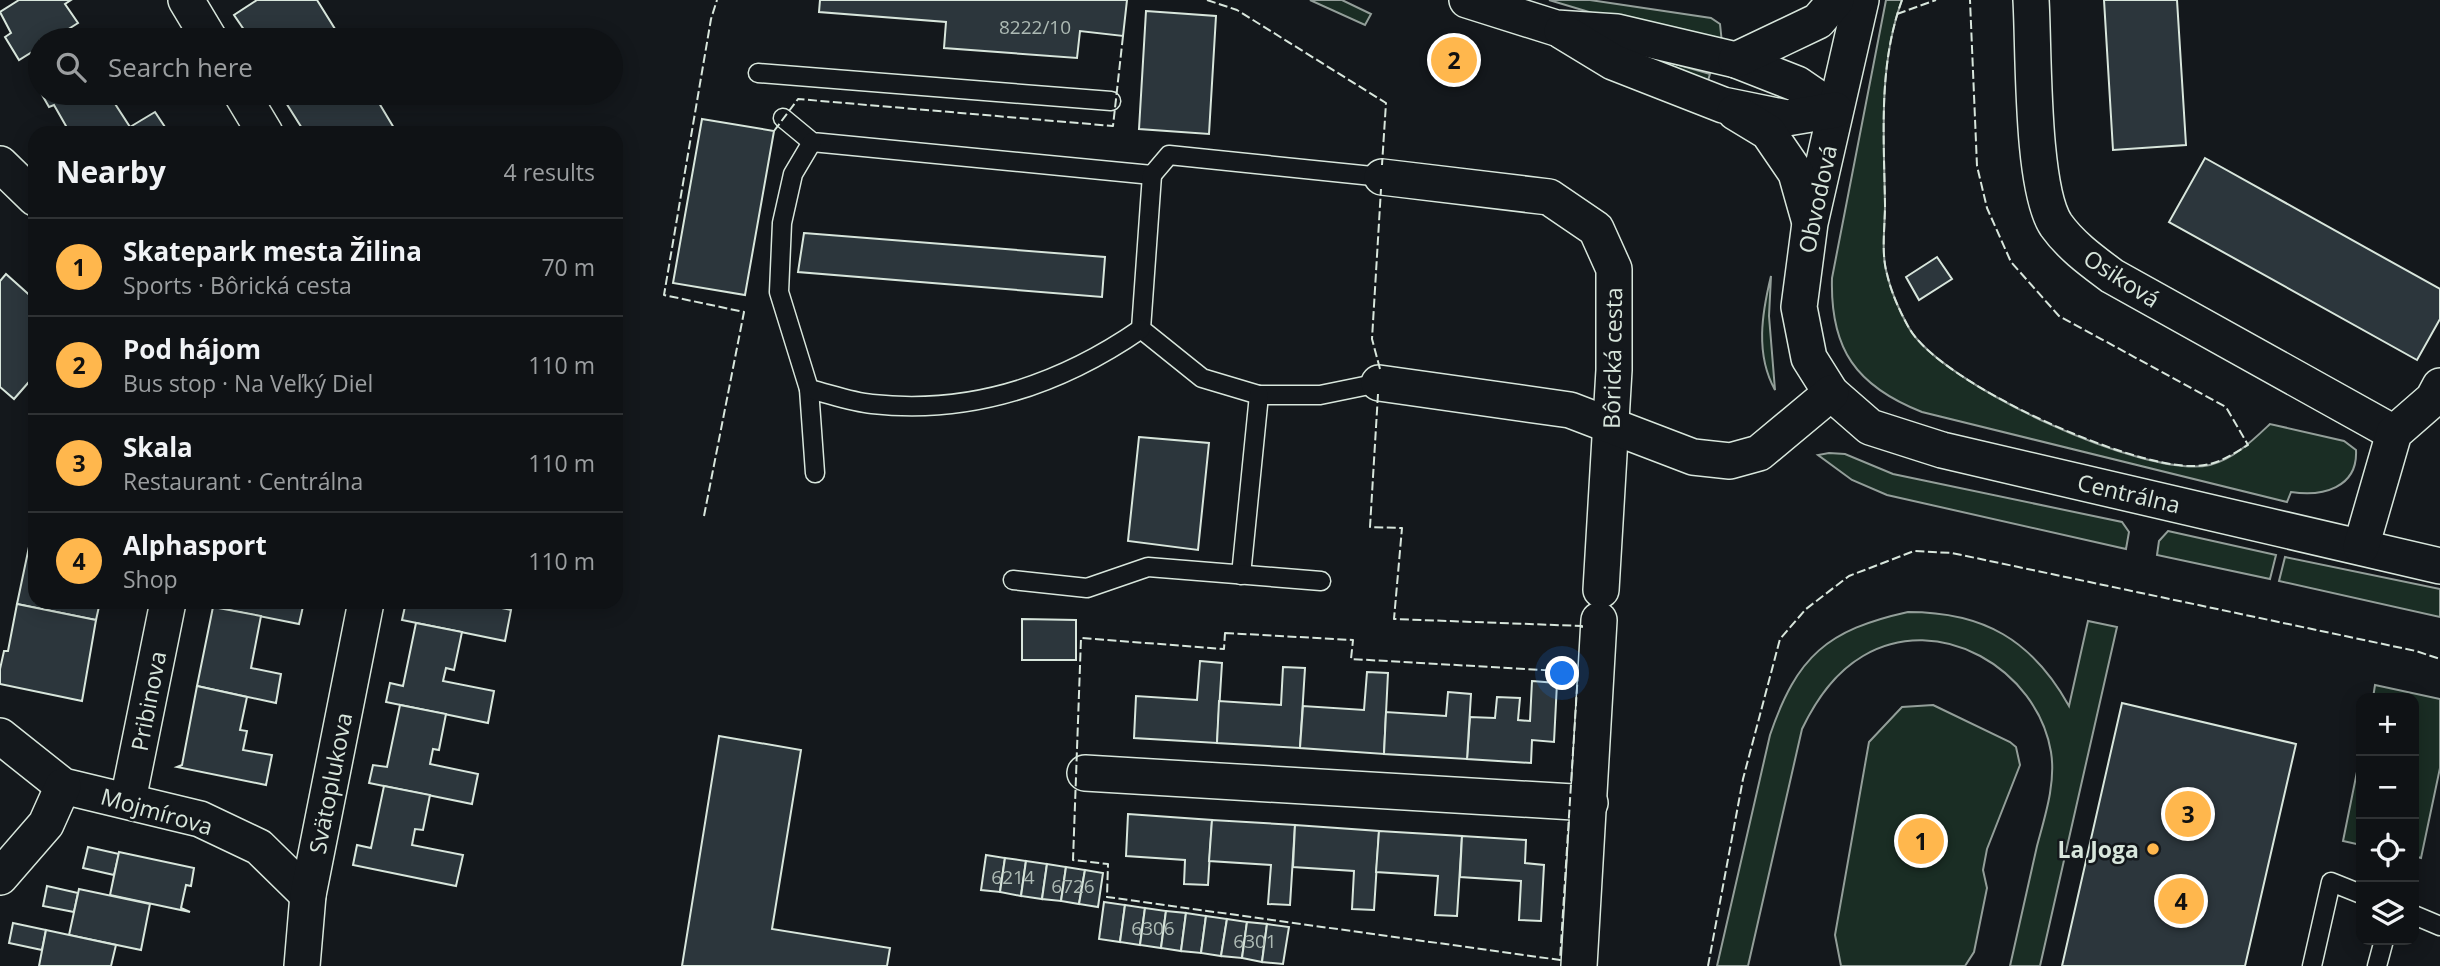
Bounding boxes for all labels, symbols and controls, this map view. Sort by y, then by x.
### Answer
house number: 8222/10 [999,14,1071,40]
search box [28,28,623,105]
pin: 2 [1431,34,1477,86]
icon: search [52,48,90,86]
text: Search here [108,49,253,85]
street label: Obvodová [1790,142,1844,256]
text: Nearby [56,151,166,192]
text: 4 results [504,156,595,188]
text: Skatepark mesta Žilina [123,233,422,269]
street label: Osiková [2078,241,2166,315]
text: 1 [72,251,86,283]
text: 70 m [541,251,595,283]
text: Sports · Bôrická cesta [123,269,352,301]
street label: Bôrická cesta [1595,287,1629,429]
text: Pod hájom [123,331,261,367]
text: 2 [72,349,86,381]
text: 110 m [528,349,595,381]
text: Bus stop · Na Veľký Diel [123,367,373,399]
text: Skala [123,429,193,465]
text: 3 [72,447,86,479]
text: 110 m [528,447,595,479]
text: Restaurant · Centrálna [123,465,363,497]
street label: Centrálna [2074,466,2184,520]
text: Alphasport [123,527,267,563]
text: 4 [72,545,86,577]
text: 110 m [528,545,595,577]
text: Shop [123,563,178,595]
street label: Pribinova [123,648,173,754]
your location [1545,656,1579,690]
map controls [2356,693,2419,945]
button: + [2356,693,2419,756]
street label: Svätoplukova [301,710,359,856]
button: − [2356,756,2419,819]
street label: Mojmírova [97,780,217,842]
pin: 3 [2165,788,2211,840]
pin: 1 [1898,815,1944,867]
button: locate [2356,819,2419,882]
place label: La Joga [2057,833,2139,865]
marker: La Joga [2145,841,2161,857]
house number: 6214 [991,864,1035,890]
house number: 6726 [1051,873,1095,899]
pin: 4 [2158,875,2204,927]
button: layers [2356,882,2419,945]
house number: 6306 [1131,915,1175,941]
house number: 6301 [1233,928,1277,954]

